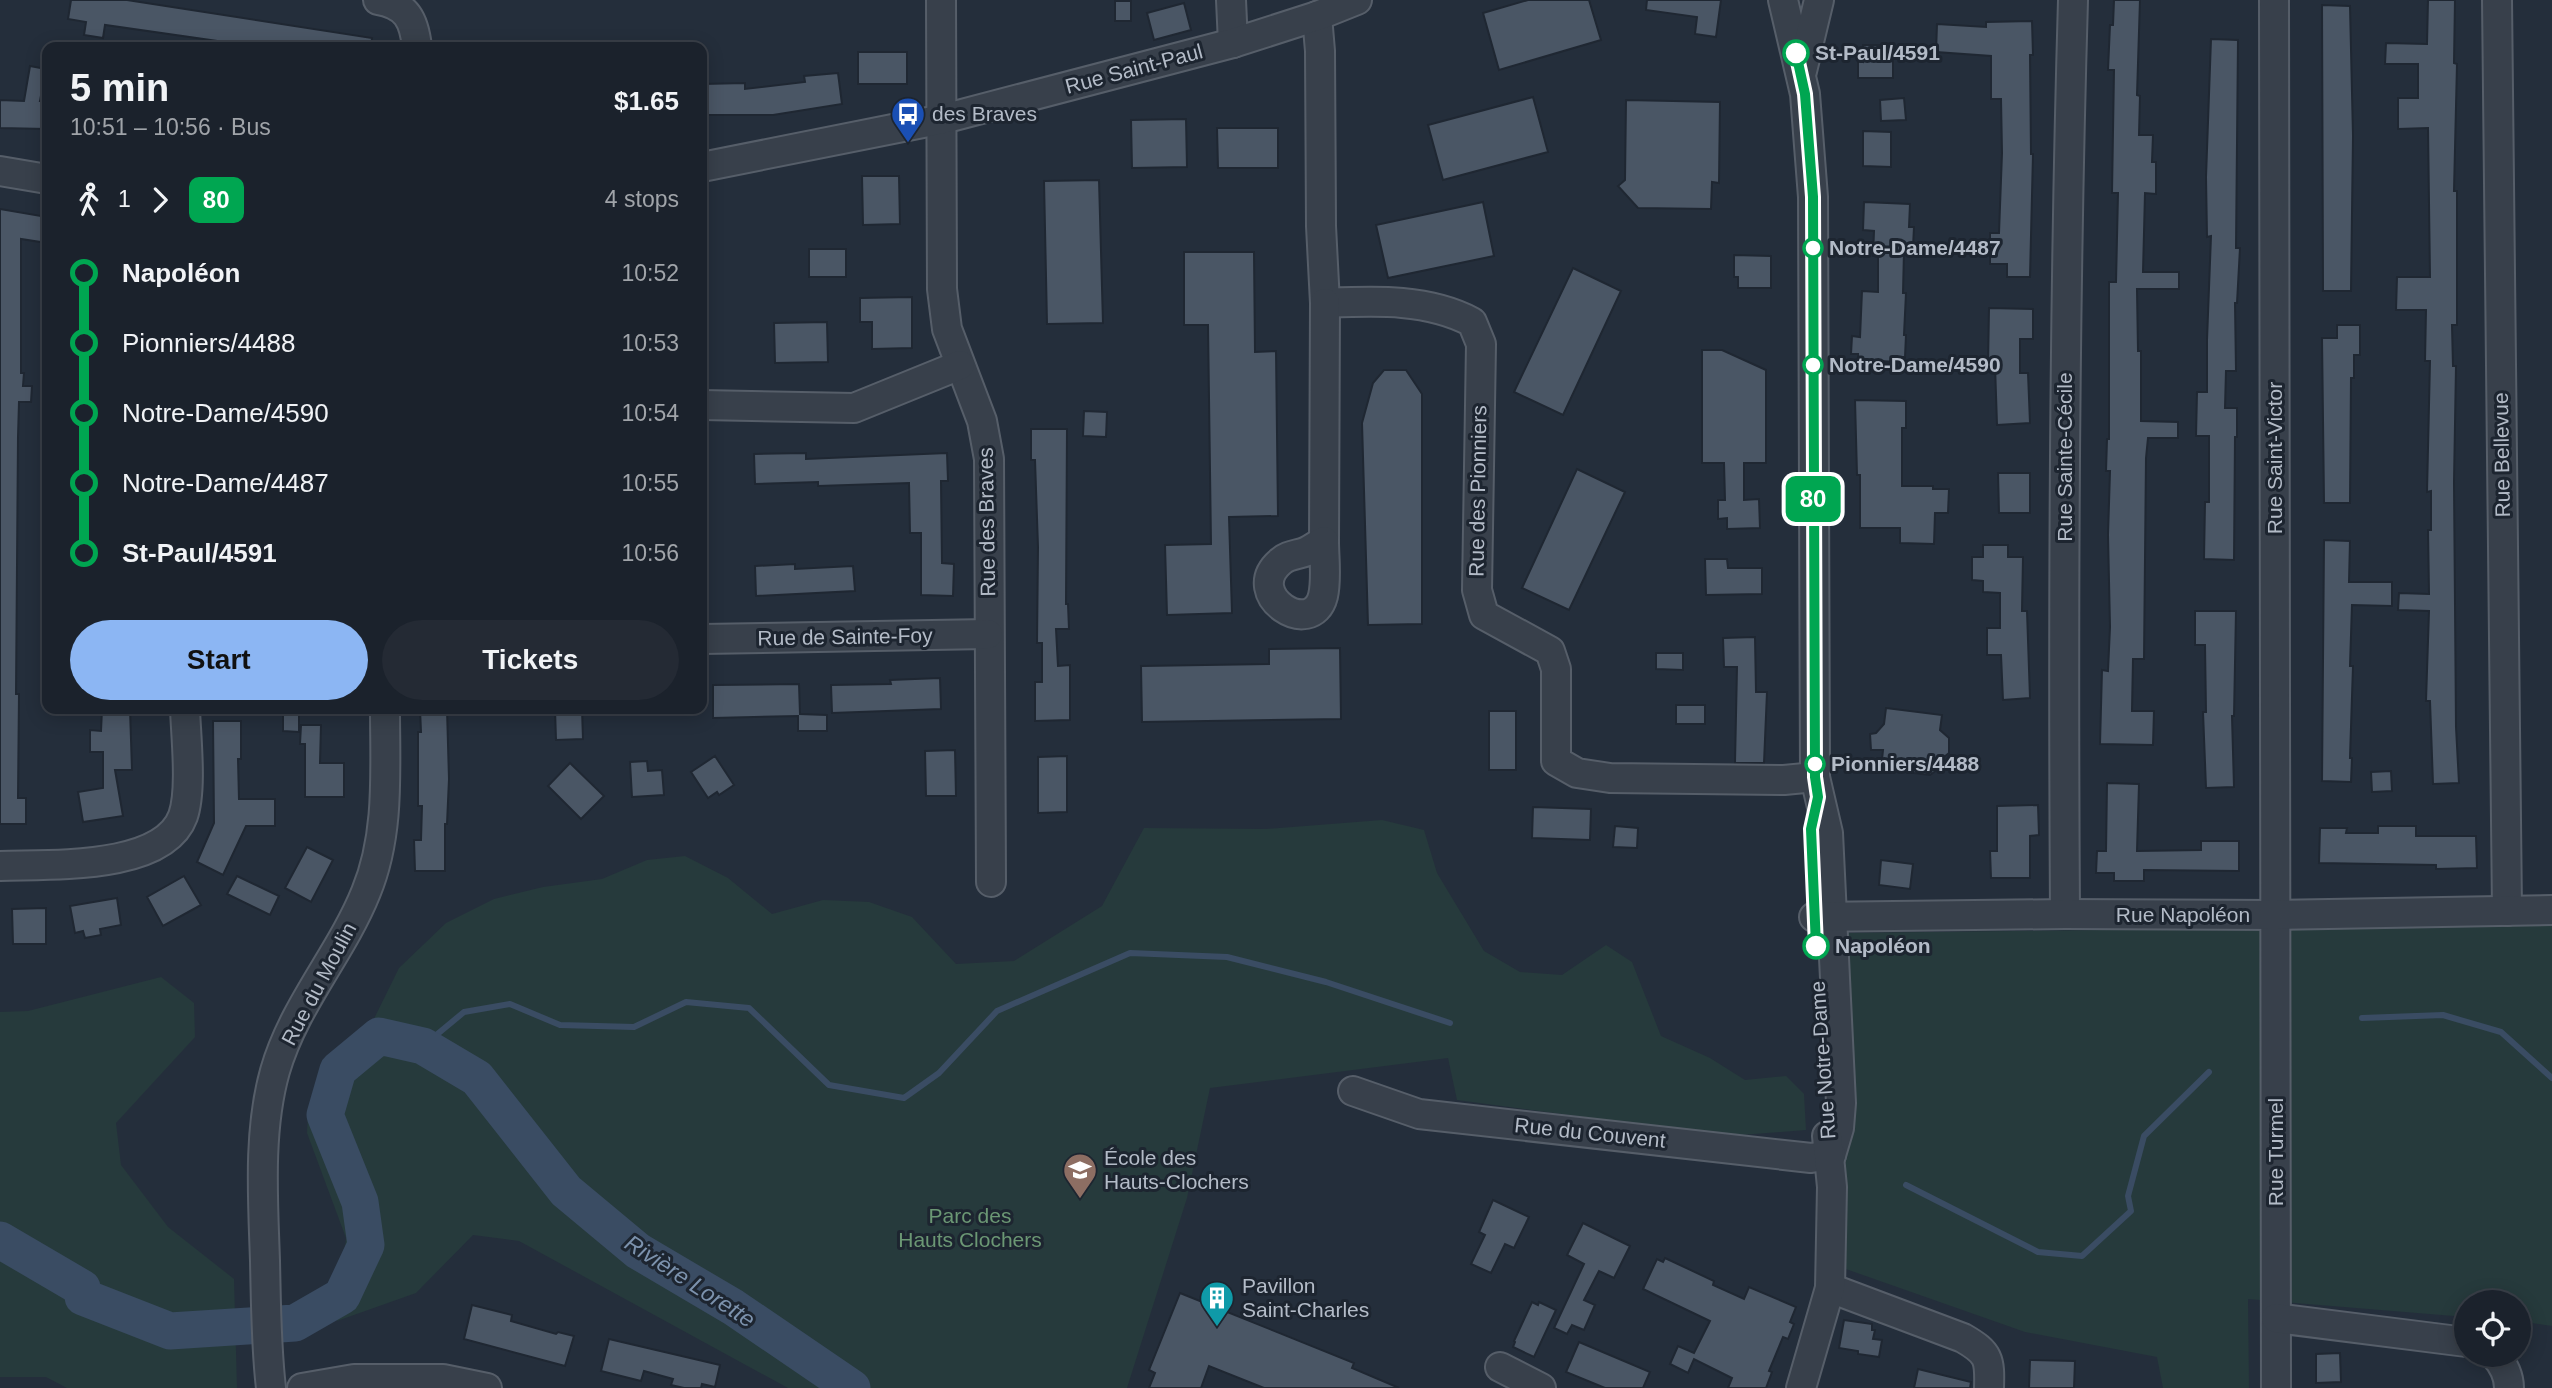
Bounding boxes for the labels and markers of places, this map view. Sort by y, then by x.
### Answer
marker: St-Paul/4591 [1783,40,1809,66]
place label: St-Paul/4591 [1815,41,1940,64]
bus stop icon: des Braves [889,95,927,144]
place label: des Braves [932,102,1037,125]
place label: Notre-Dame/4487 [1829,236,2001,259]
marker: Notre-Dame/4487 [1803,238,1823,258]
place label: Notre-Dame/4590 [1829,353,2001,376]
marker: Notre-Dame/4590 [1803,355,1823,375]
place label: Pionniers/4488 [1831,752,1980,775]
marker: Pionniers/4488 [1805,754,1825,774]
marker: Napoléon [1803,933,1829,959]
place label: Napoléon [1835,934,1931,957]
place label: École des Hauts-Clochers [1104,1146,1249,1193]
school or university icon: École des Hauts-Clochers [1061,1151,1099,1200]
place label: Pavillon Saint-Charles [1242,1274,1369,1321]
building icon: Pavillon Saint-Charles [1198,1279,1236,1328]

